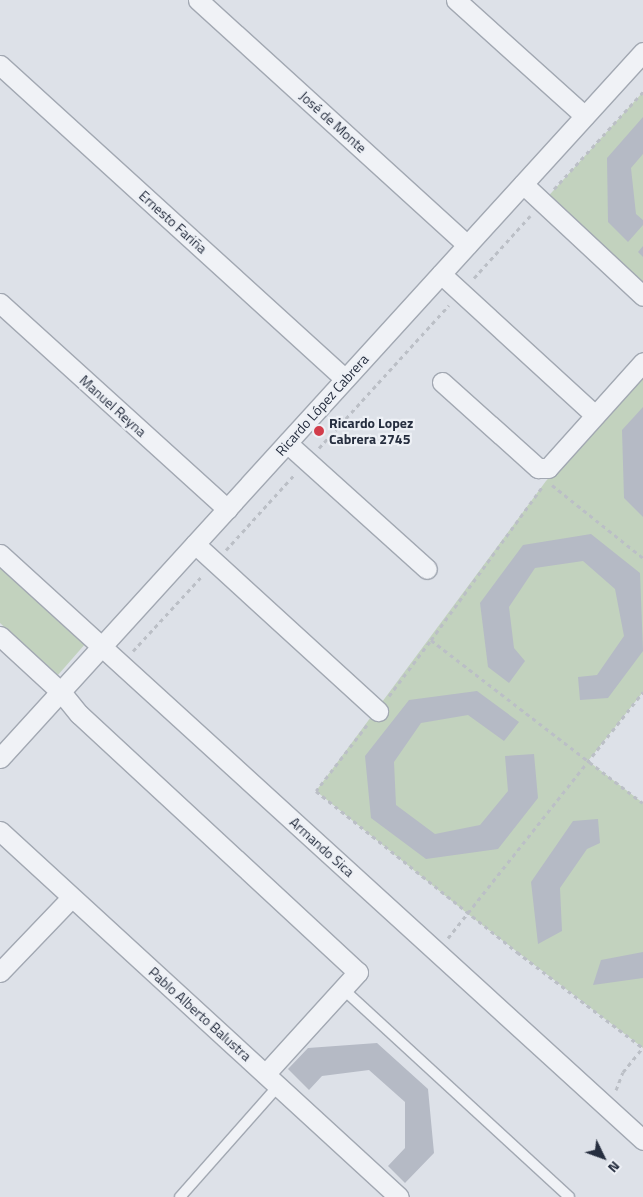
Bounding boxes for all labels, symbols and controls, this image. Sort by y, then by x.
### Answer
street label: José de Monte [296,88,370,156]
street label: Ernesto Fariña [136,187,210,257]
street label: Ricardo López Cabrera [272,351,372,459]
street label: Manuel Reyna [76,372,150,440]
place label: Ricardo Lopez Cabrera 2745 [329,415,413,448]
marker: Ricardo Lopez Cabrera 2745 [313,425,325,437]
street label: Armando Sica [286,814,358,880]
street label: Pablo Alberto Balustra [145,964,255,1064]
north arrow [578,1132,628,1182]
text: N [603,1157,626,1178]

